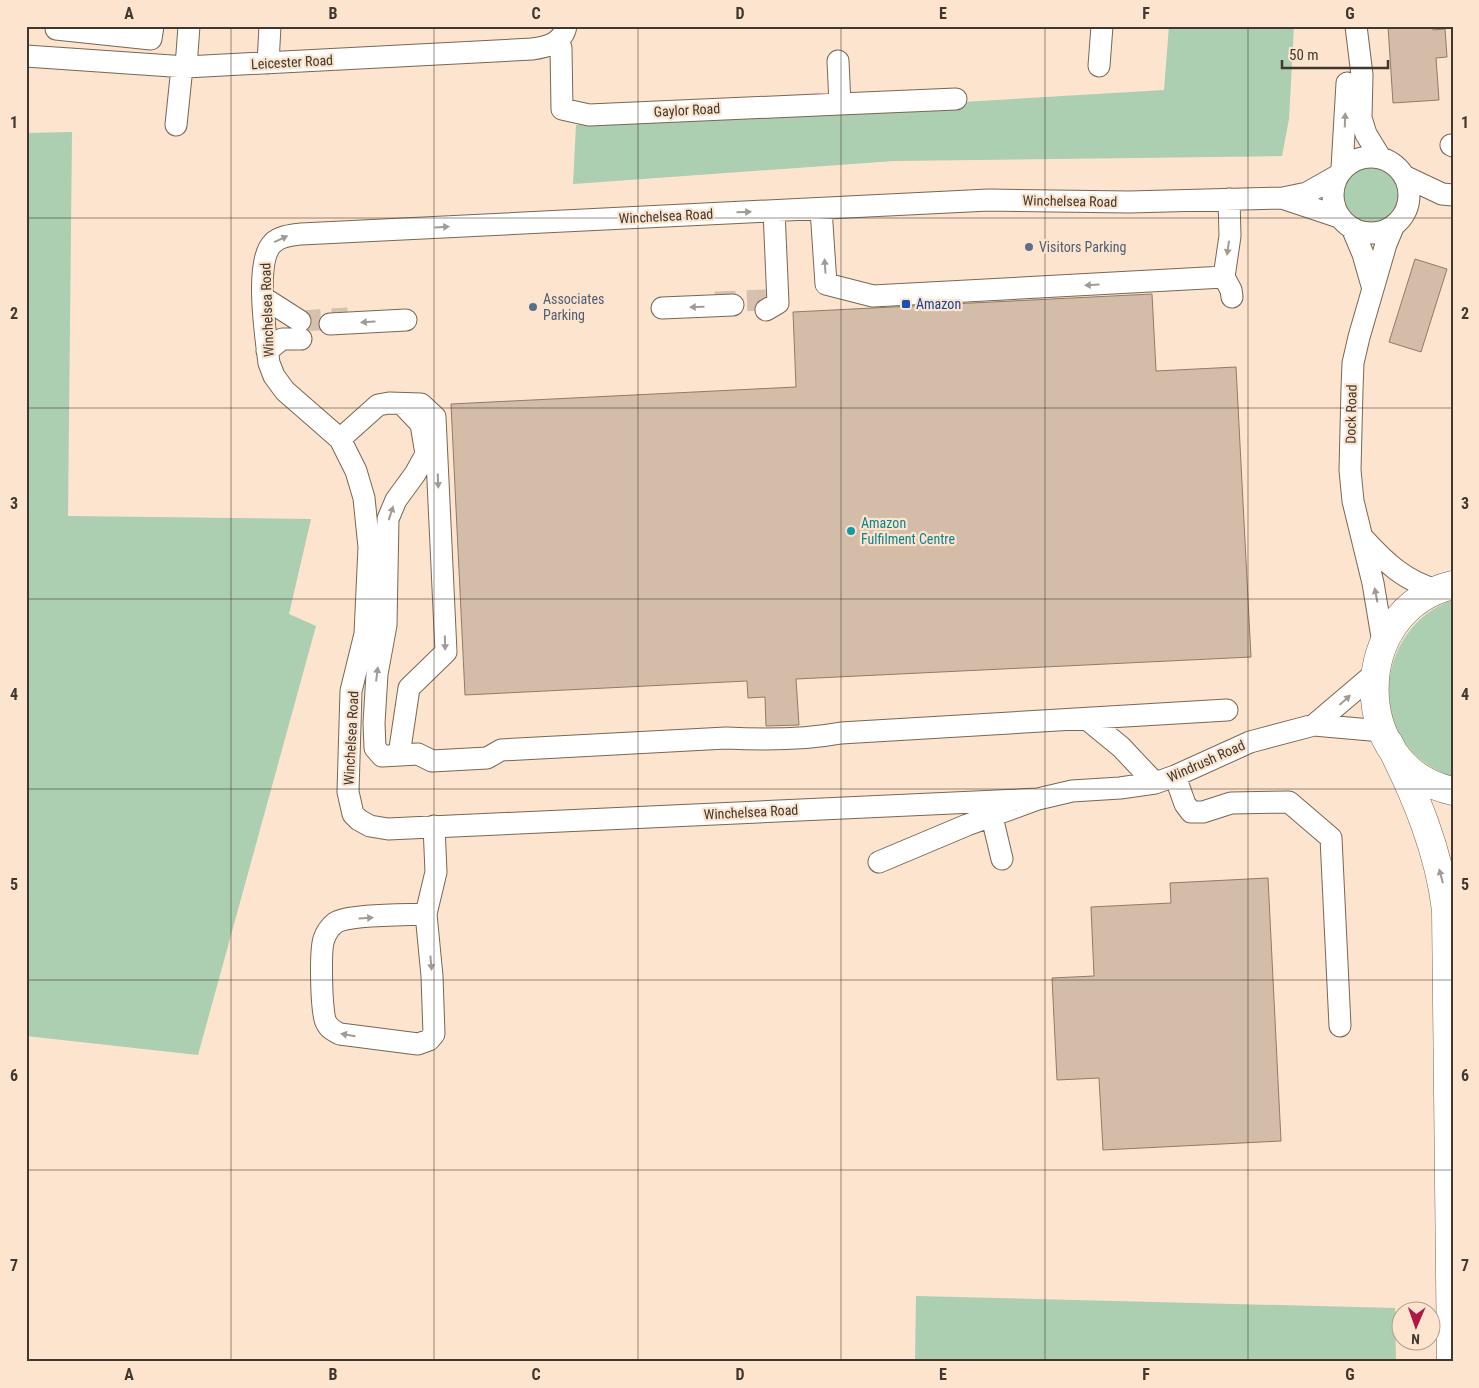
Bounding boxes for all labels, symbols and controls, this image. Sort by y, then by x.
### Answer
text: A [124,4,134,23]
text: B [329,4,338,23]
text: C [531,4,541,23]
text: D [735,4,745,23]
text: E [939,4,947,23]
text: F [1142,4,1150,23]
text: G [1345,4,1355,23]
scale bar [1282,38,1388,70]
text: 50 m [1289,46,1319,64]
street label: Leicester Road [251,52,333,72]
street label: Gaylor Road [653,100,721,120]
one-way arrow [1342,111,1350,127]
text: 1 [10,113,18,132]
text: 1 [1461,113,1469,132]
street label: Winchelsea Road [1023,192,1117,210]
street label: Winchelsea Road [618,206,714,226]
one-way arrow [736,208,752,216]
one-way arrow [434,222,450,230]
one-way arrow [273,235,288,243]
place label: Visitors Parking [1039,239,1126,255]
one-way arrow [1224,240,1232,256]
marker: Visitors Parking [1023,241,1035,253]
one-way arrow [821,258,829,274]
street label: Winchelsea Road [257,262,277,358]
one-way arrow [1084,281,1100,289]
place label: Associates Parking [543,291,604,323]
place label: Amazon [916,296,961,312]
marker: Amazon [900,298,912,310]
marker: Associates Parking [527,301,539,313]
one-way arrow [689,303,705,311]
text: 2 [10,304,18,323]
text: 2 [1461,304,1469,323]
one-way arrow [359,318,375,326]
street label: Dock Road [1342,384,1360,444]
one-way arrow [435,473,443,489]
text: 3 [10,494,18,513]
text: 3 [1461,494,1469,513]
one-way arrow [387,505,395,520]
place label: Amazon Fulfilment Centre [861,515,955,547]
marker: Amazon Fulfilment Centre [845,525,857,537]
one-way arrow [1371,587,1379,603]
one-way arrow [441,636,449,652]
one-way arrow [373,666,381,682]
text: 4 [10,685,18,704]
text: 4 [1461,685,1469,704]
street label: Winchelsea Road [341,690,361,786]
one-way arrow [1338,694,1350,706]
street label: Windrush Road [1165,737,1247,785]
street label: Winchelsea Road [703,802,799,822]
one-way arrow [1437,868,1445,884]
text: 5 [10,875,18,894]
text: 5 [1461,875,1469,894]
one-way arrow [358,913,374,921]
one-way arrow [428,955,436,971]
one-way arrow [339,1030,355,1038]
text: 6 [10,1066,18,1085]
text: 6 [1461,1066,1469,1085]
text: 7 [10,1256,18,1275]
text: 7 [1461,1256,1469,1275]
north arrow [1392,1300,1442,1350]
text: N [1411,1331,1420,1347]
text: A [124,1365,134,1384]
text: B [329,1365,338,1384]
text: C [531,1365,541,1384]
text: D [735,1365,745,1384]
text: E [939,1365,947,1384]
text: F [1142,1365,1150,1384]
text: G [1345,1365,1355,1384]

